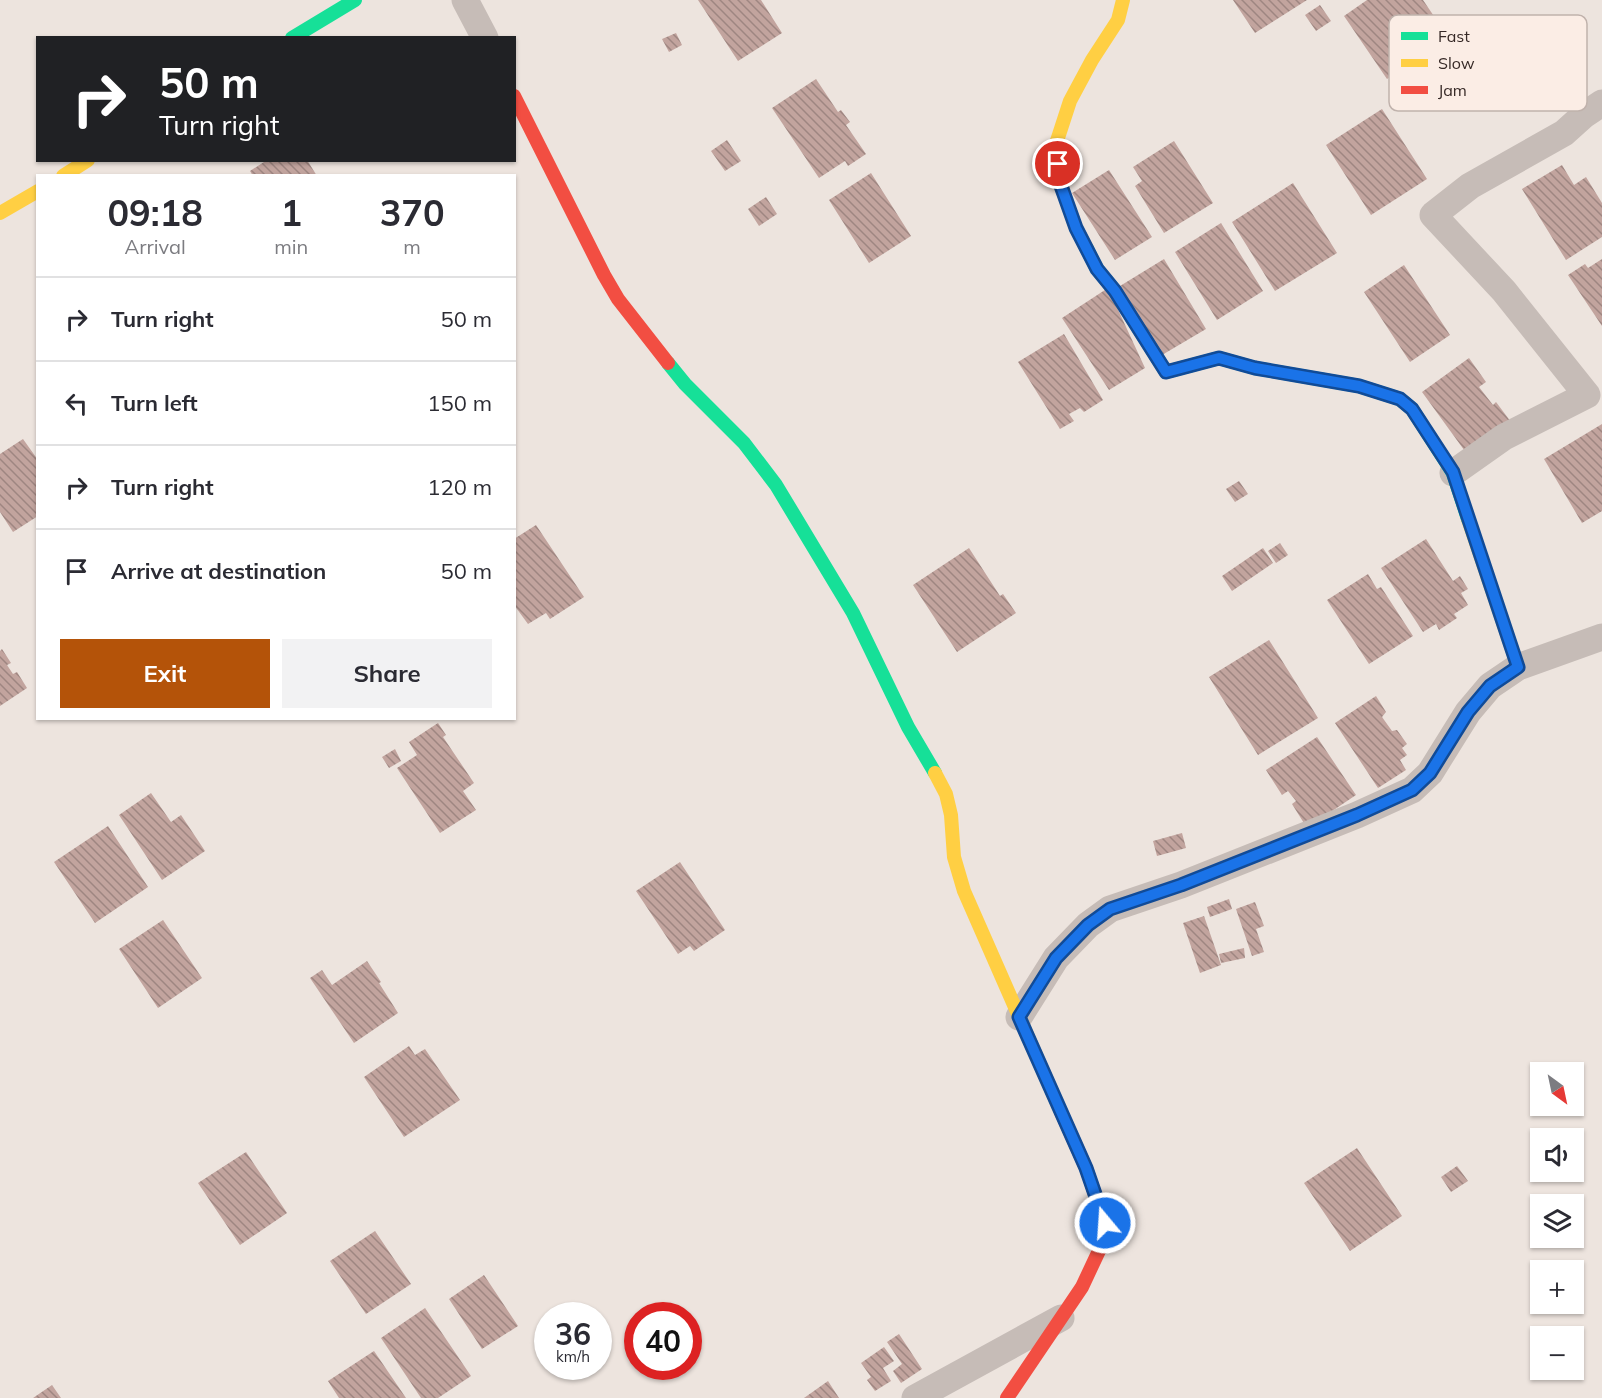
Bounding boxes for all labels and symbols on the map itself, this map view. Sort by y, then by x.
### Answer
legend [1389,15,1587,111]
text: Fast [1438,26,1470,46]
text: Slow [1438,53,1475,73]
text: Jam [1438,80,1467,100]
pin [1032,138,1083,189]
north arrow [1530,1062,1584,1116]
position arrow [1073,1191,1137,1255]
speed limit sign: 40 [624,1302,702,1380]

